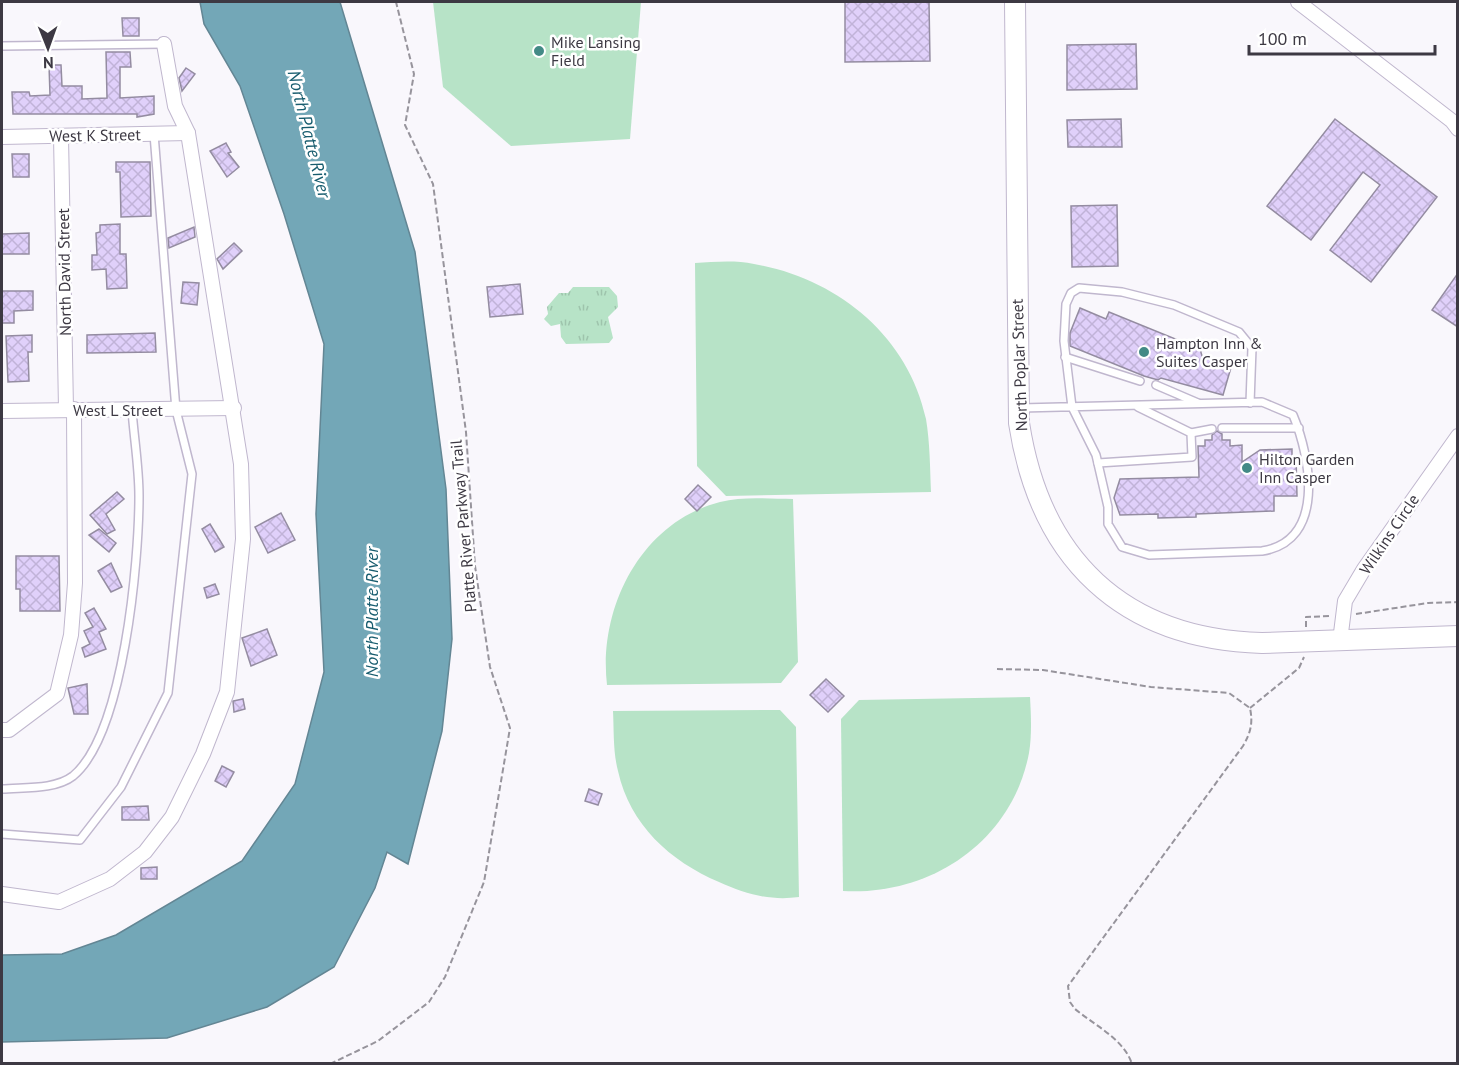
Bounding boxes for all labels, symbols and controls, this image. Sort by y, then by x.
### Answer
north arrow [18,18,78,78]
scale bar [1249,18,1435,56]
text: 100 m [1258,27,1307,50]
place label: Mike Lansing Field [551,32,641,70]
marker: Mike Lansing Field [532,44,546,58]
text: N [43,53,54,73]
water label: North Platte River [283,68,337,201]
street label: West K Street [49,124,142,146]
street label: North David Street [53,207,75,336]
street label: North Poplar Street [1007,298,1031,432]
place label: Hampton Inn & Suites Casper [1156,333,1263,371]
marker: Hampton Inn & Suites Casper [1137,345,1151,359]
street label: West L Street [73,400,164,420]
street label: Platte River Parkway Trail [445,439,481,613]
place label: Hilton Garden Inn Casper [1259,449,1354,487]
marker: Hilton Garden Inn Casper [1240,461,1254,475]
street label: Wilkins Circle [1355,490,1423,578]
water label: North Platte River [360,546,383,677]

